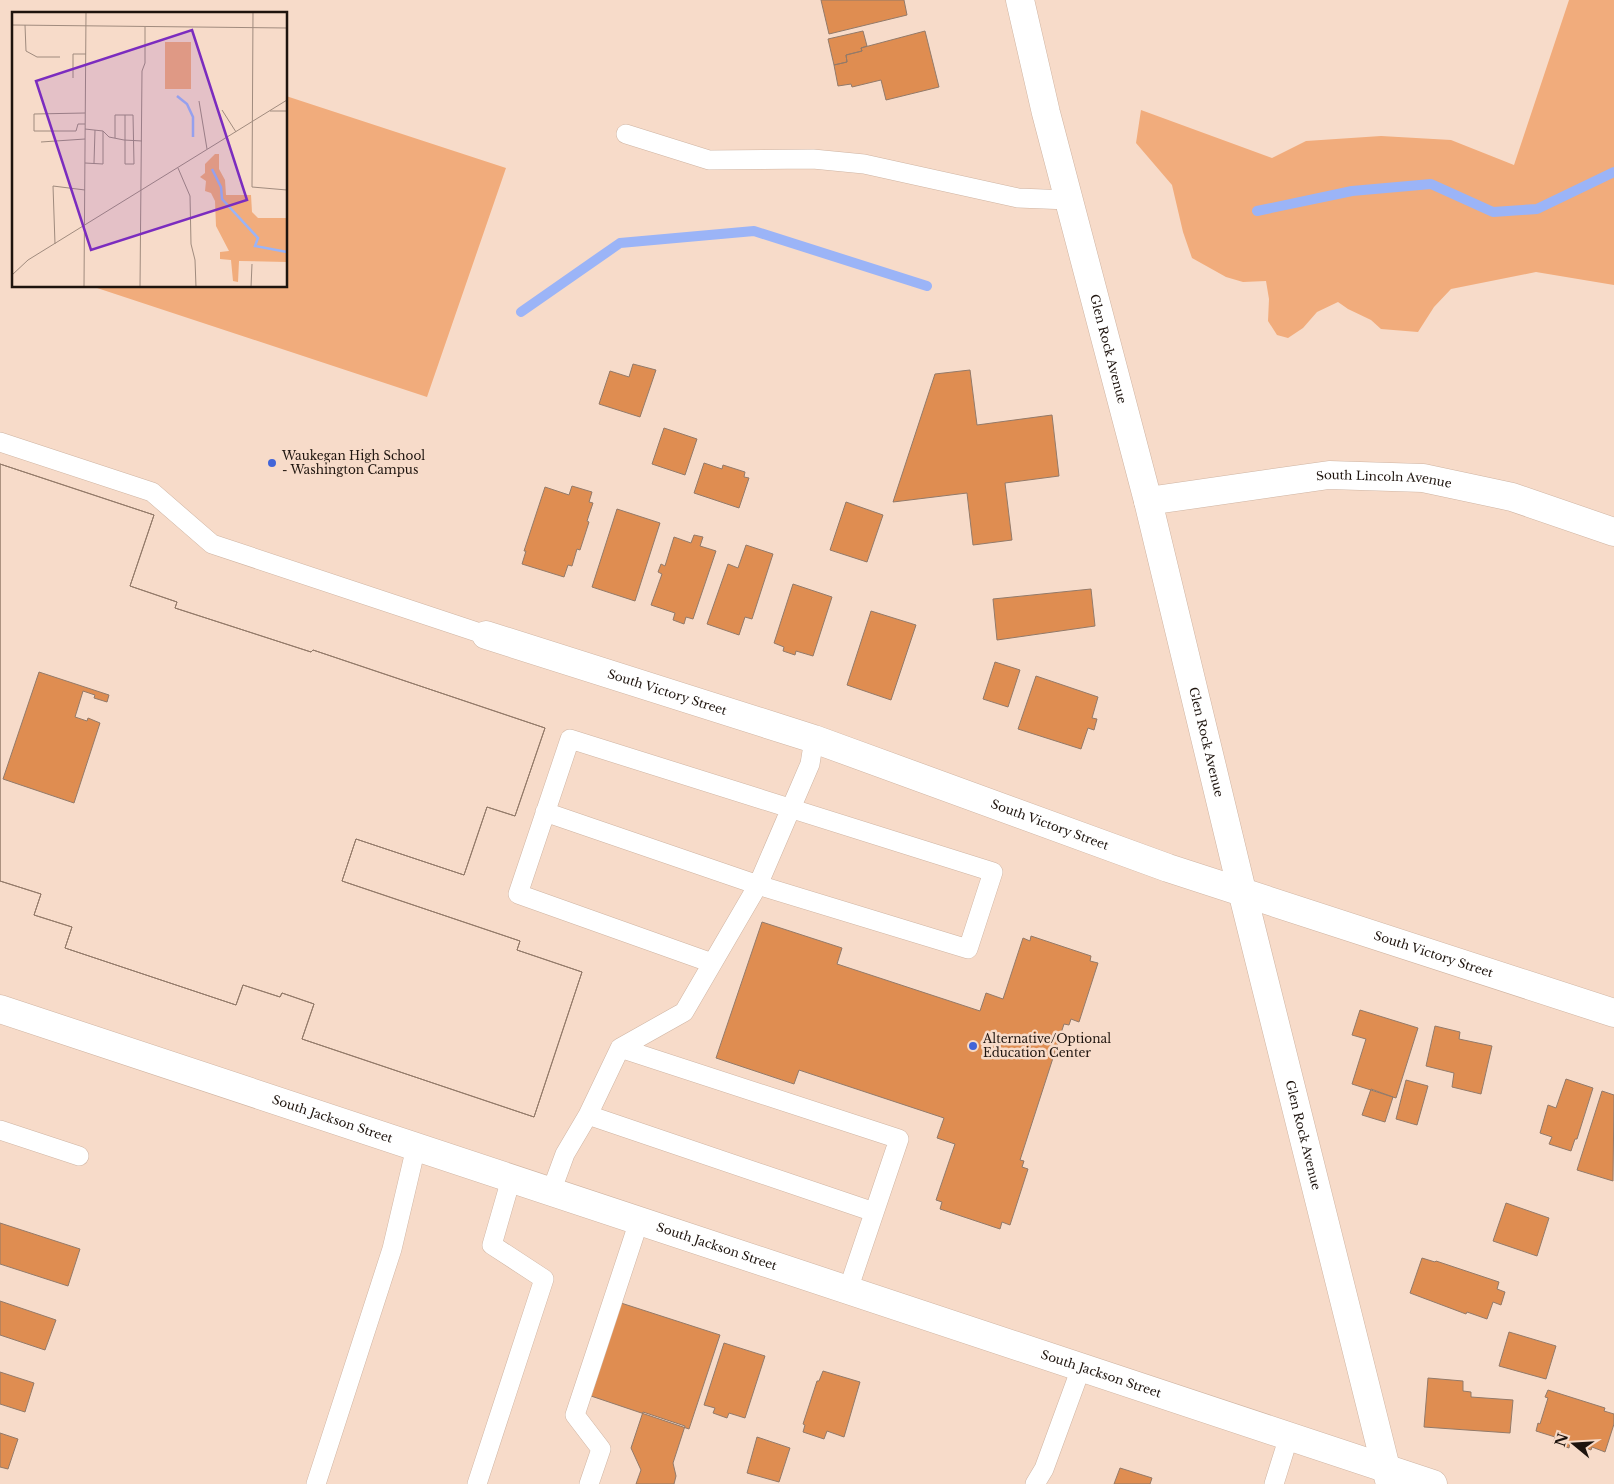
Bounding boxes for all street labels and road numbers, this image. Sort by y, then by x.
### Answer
street label: Glen Rock Avenue [1087,293,1130,405]
street label: South Lincoln Avenue [1315,467,1453,491]
street label: South Victory Street [606,666,729,718]
street label: Glen Rock Avenue [1186,685,1227,798]
street label: South Victory Street [989,796,1111,853]
street label: South Victory Street [1372,927,1495,980]
street label: Glen Rock Avenue [1283,1079,1324,1192]
street label: South Jackson Street [270,1092,395,1146]
street label: South Jackson Street [655,1219,779,1273]
street label: South Jackson Street [1039,1347,1164,1401]

